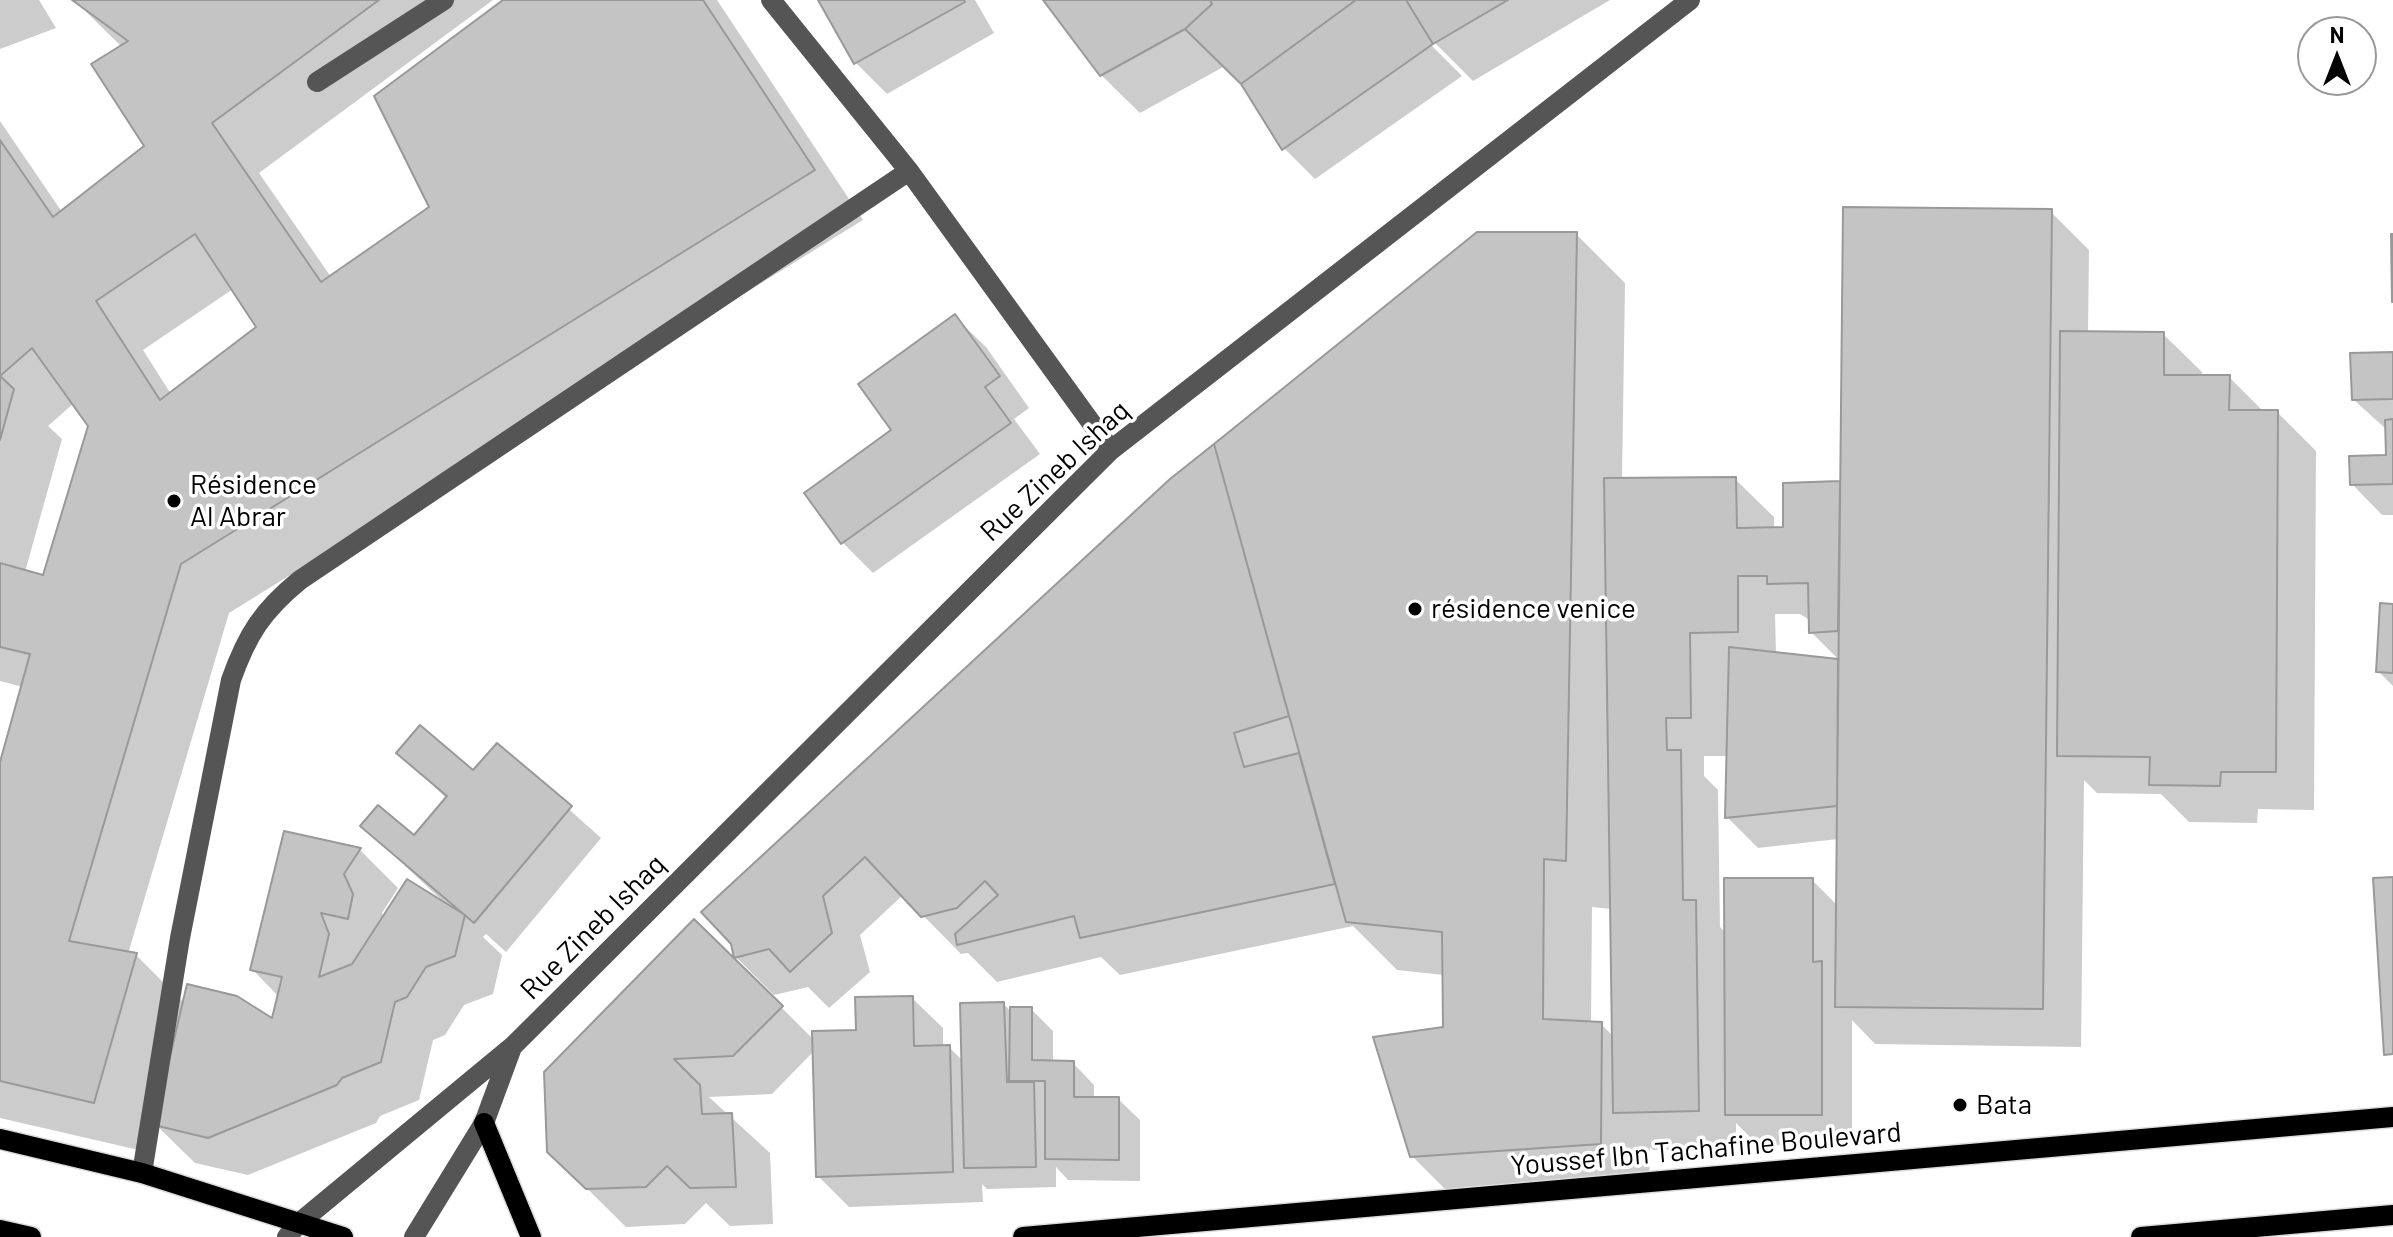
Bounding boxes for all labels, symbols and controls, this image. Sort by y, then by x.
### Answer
north arrow [2297,16,2377,96]
text: N [2330,21,2344,47]
street label: Rue Zineb Ishaq [974,393,1136,549]
place label: Résidence Al Abrar [190,468,317,534]
marker: Résidence Al Abrar [165,492,183,510]
place label: résidence venice [1431,592,1636,626]
marker: résidence venice [1406,600,1424,618]
street label: Rue Zineb Ishaq [513,847,673,1007]
place label: Bata [1976,1088,2032,1122]
marker: Bata [1951,1096,1969,1114]
street label: Youssef Ibn Tachafine Boulevard [1509,1115,1903,1183]

